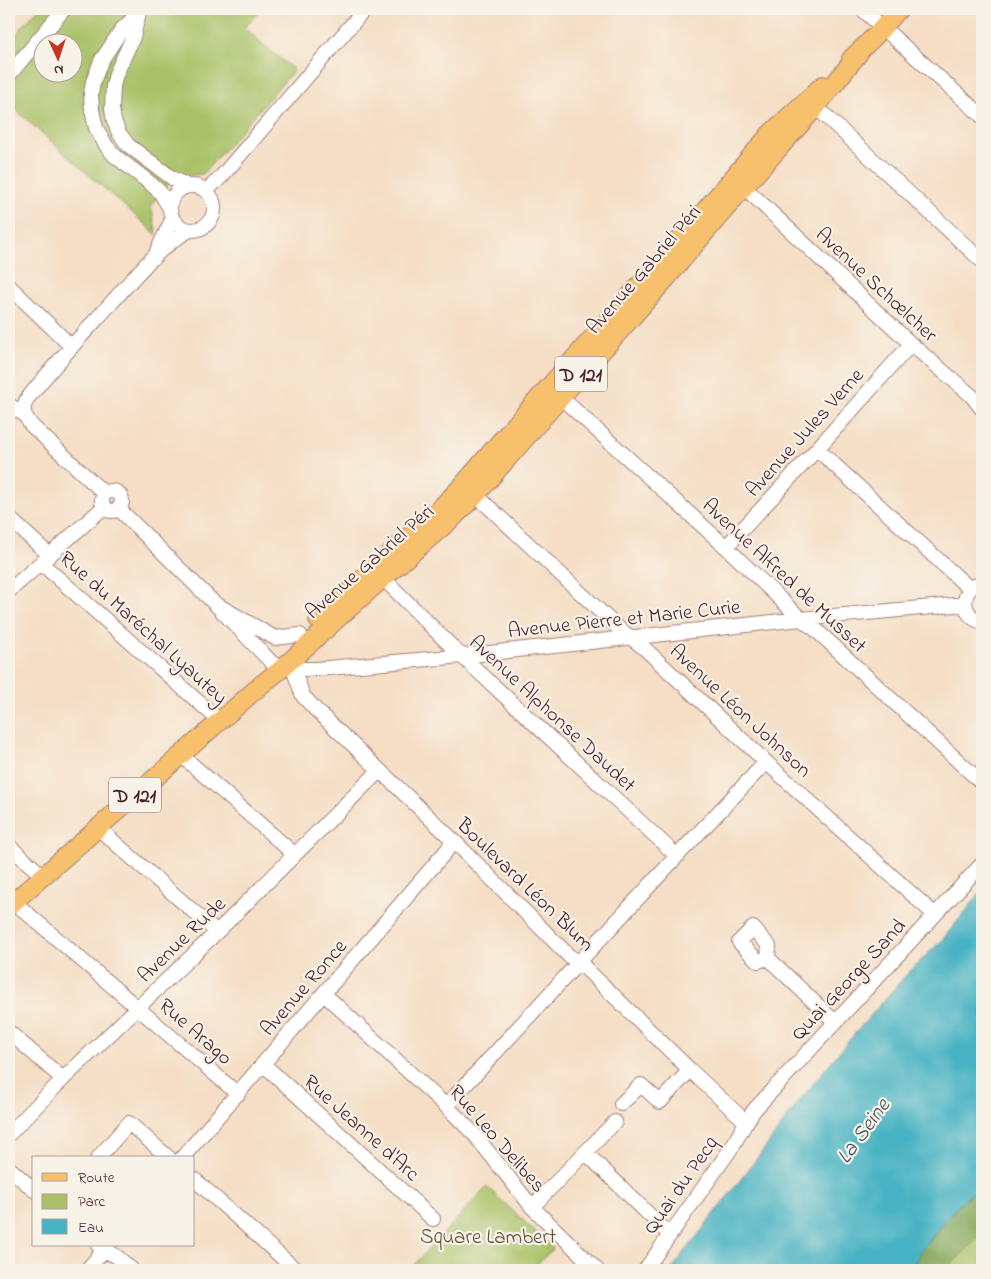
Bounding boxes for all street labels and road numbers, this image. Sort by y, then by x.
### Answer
street label: Avenue Gabriel Péri [580,199,709,342]
street label: Avenue Schœlcher [808,221,944,350]
road number: D 121 [555,356,607,392]
street label: Avenue Jules Verne [739,362,872,505]
street label: Avenue Alfred de Musset [695,492,873,661]
street label: Avenue Gabriel Péri [299,498,442,627]
street label: Rue du Maréchal Lyautey [50,545,234,714]
street label: Avenue Pierre et Marie Curie [506,593,743,647]
street label: Avenue Alphonse Daudet [461,629,642,800]
street label: Avenue Léon Johnson [662,638,817,785]
road number: D 121 [109,778,161,812]
street label: Boulevard Léon Blum [448,811,600,959]
street label: Avenue Rude [131,890,234,990]
street label: Quai George Sand [785,913,916,1049]
street label: Avenue Ronce [254,933,355,1043]
street label: Rue Arago [150,992,238,1075]
street label: Rue Jeanne d'Arc [296,1068,426,1189]
street label: Rue Leo Delibes [441,1079,552,1200]
street label: Quai du Pecq [637,1131,727,1241]

